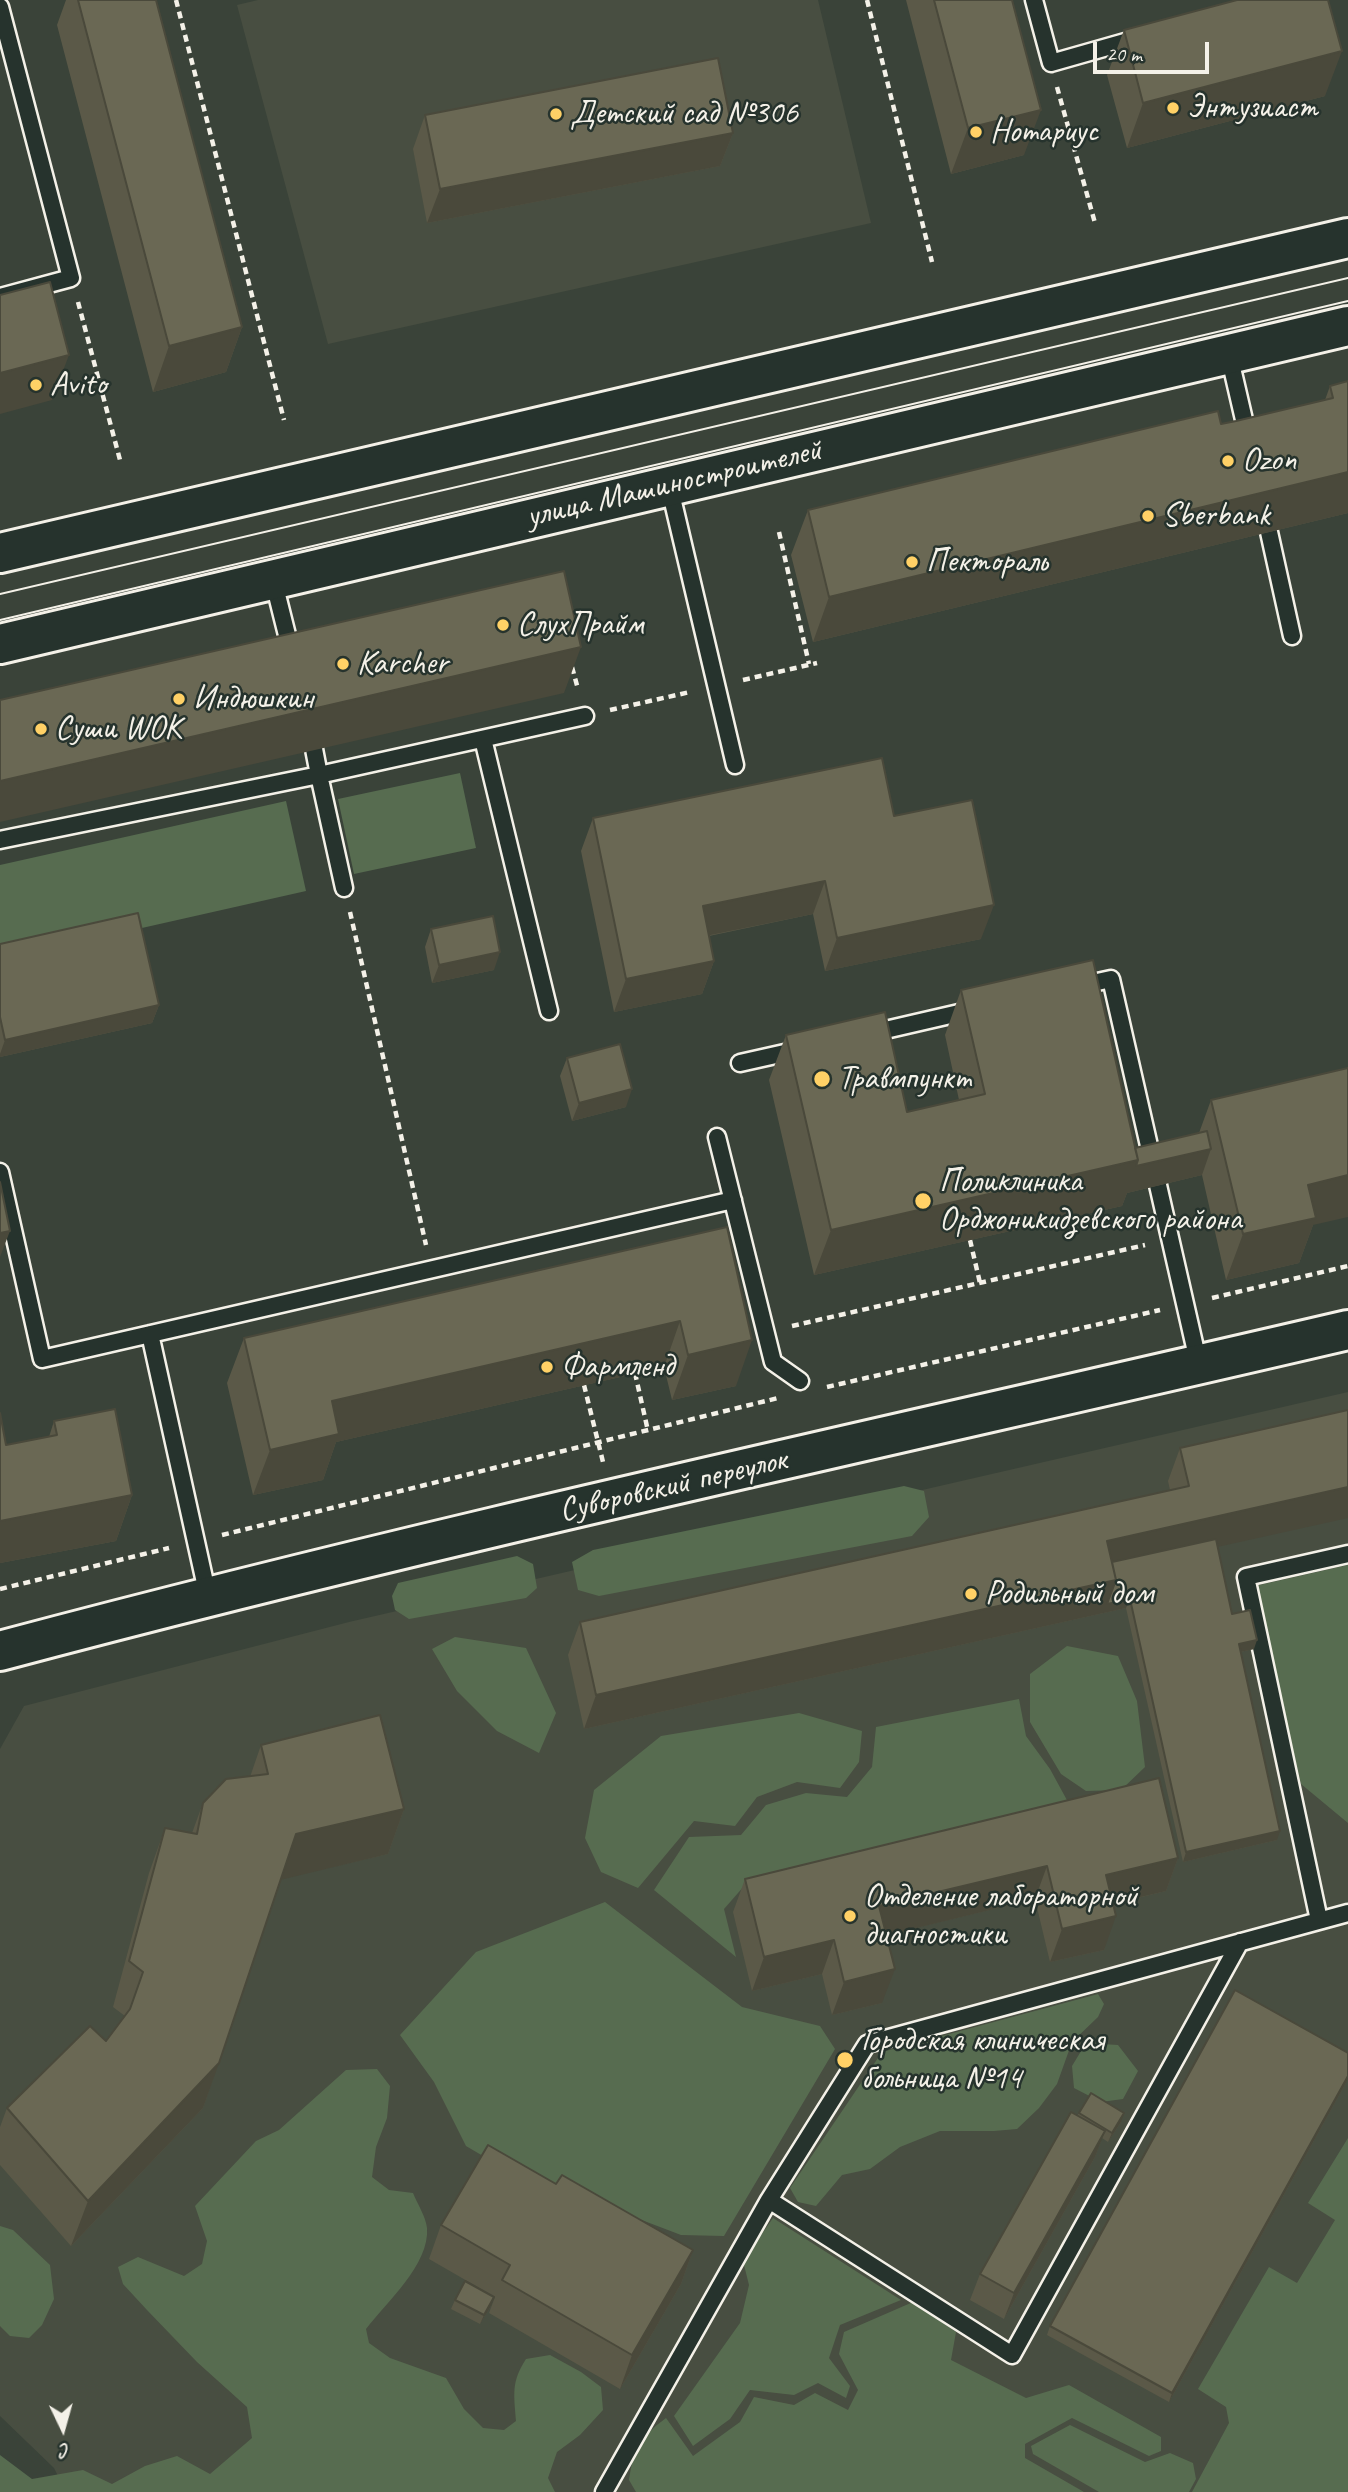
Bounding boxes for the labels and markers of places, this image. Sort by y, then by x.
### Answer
place label: Энтузиаст [1187,88,1317,128]
place label: Детский сад №306 [570,94,798,134]
marker: Энтузиаст [1165,100,1181,116]
marker: Детский сад №306 [548,106,564,122]
place label: Нотариус [990,112,1098,152]
marker: Нотариус [968,124,984,140]
place label: Avito [50,365,106,405]
marker: Avito [28,377,44,393]
place label: Ozon [1242,441,1296,481]
marker: Ozon [1220,453,1236,469]
place label: Sberbank [1162,496,1270,536]
marker: Sberbank [1140,508,1156,524]
place label: Пектораль [926,542,1047,582]
marker: Пектораль [904,554,920,570]
place label: СлухПрайм [517,605,644,645]
marker: СлухПрайм [495,617,511,633]
place label: Karcher [357,644,448,684]
marker: Karcher [335,656,351,672]
place label: Индюшкин [193,679,313,719]
marker: Индюшкин [171,691,187,707]
place label: Суши WOK [55,709,181,749]
marker: Суши WOK [33,721,49,737]
place label: Травмпункт [838,1059,970,1099]
marker: Травмпункт [812,1069,832,1089]
place label: Поликлиника Орджоникидзевского района [939,1162,1241,1240]
marker: Поликлиника Орджоникидзевского района [913,1191,933,1211]
place label: Фармленд [561,1347,674,1387]
marker: Фармленд [539,1359,555,1375]
place label: Родильный дом [985,1574,1153,1614]
marker: Родильный дом [963,1586,979,1602]
place label: Отделение лабораторной диагностики [864,1877,1138,1955]
marker: Отделение лабораторной диагностики [842,1908,858,1924]
place label: Городская клиническая больница №14 [861,2021,1104,2099]
marker: Городская клиническая больница №14 [835,2050,855,2070]

